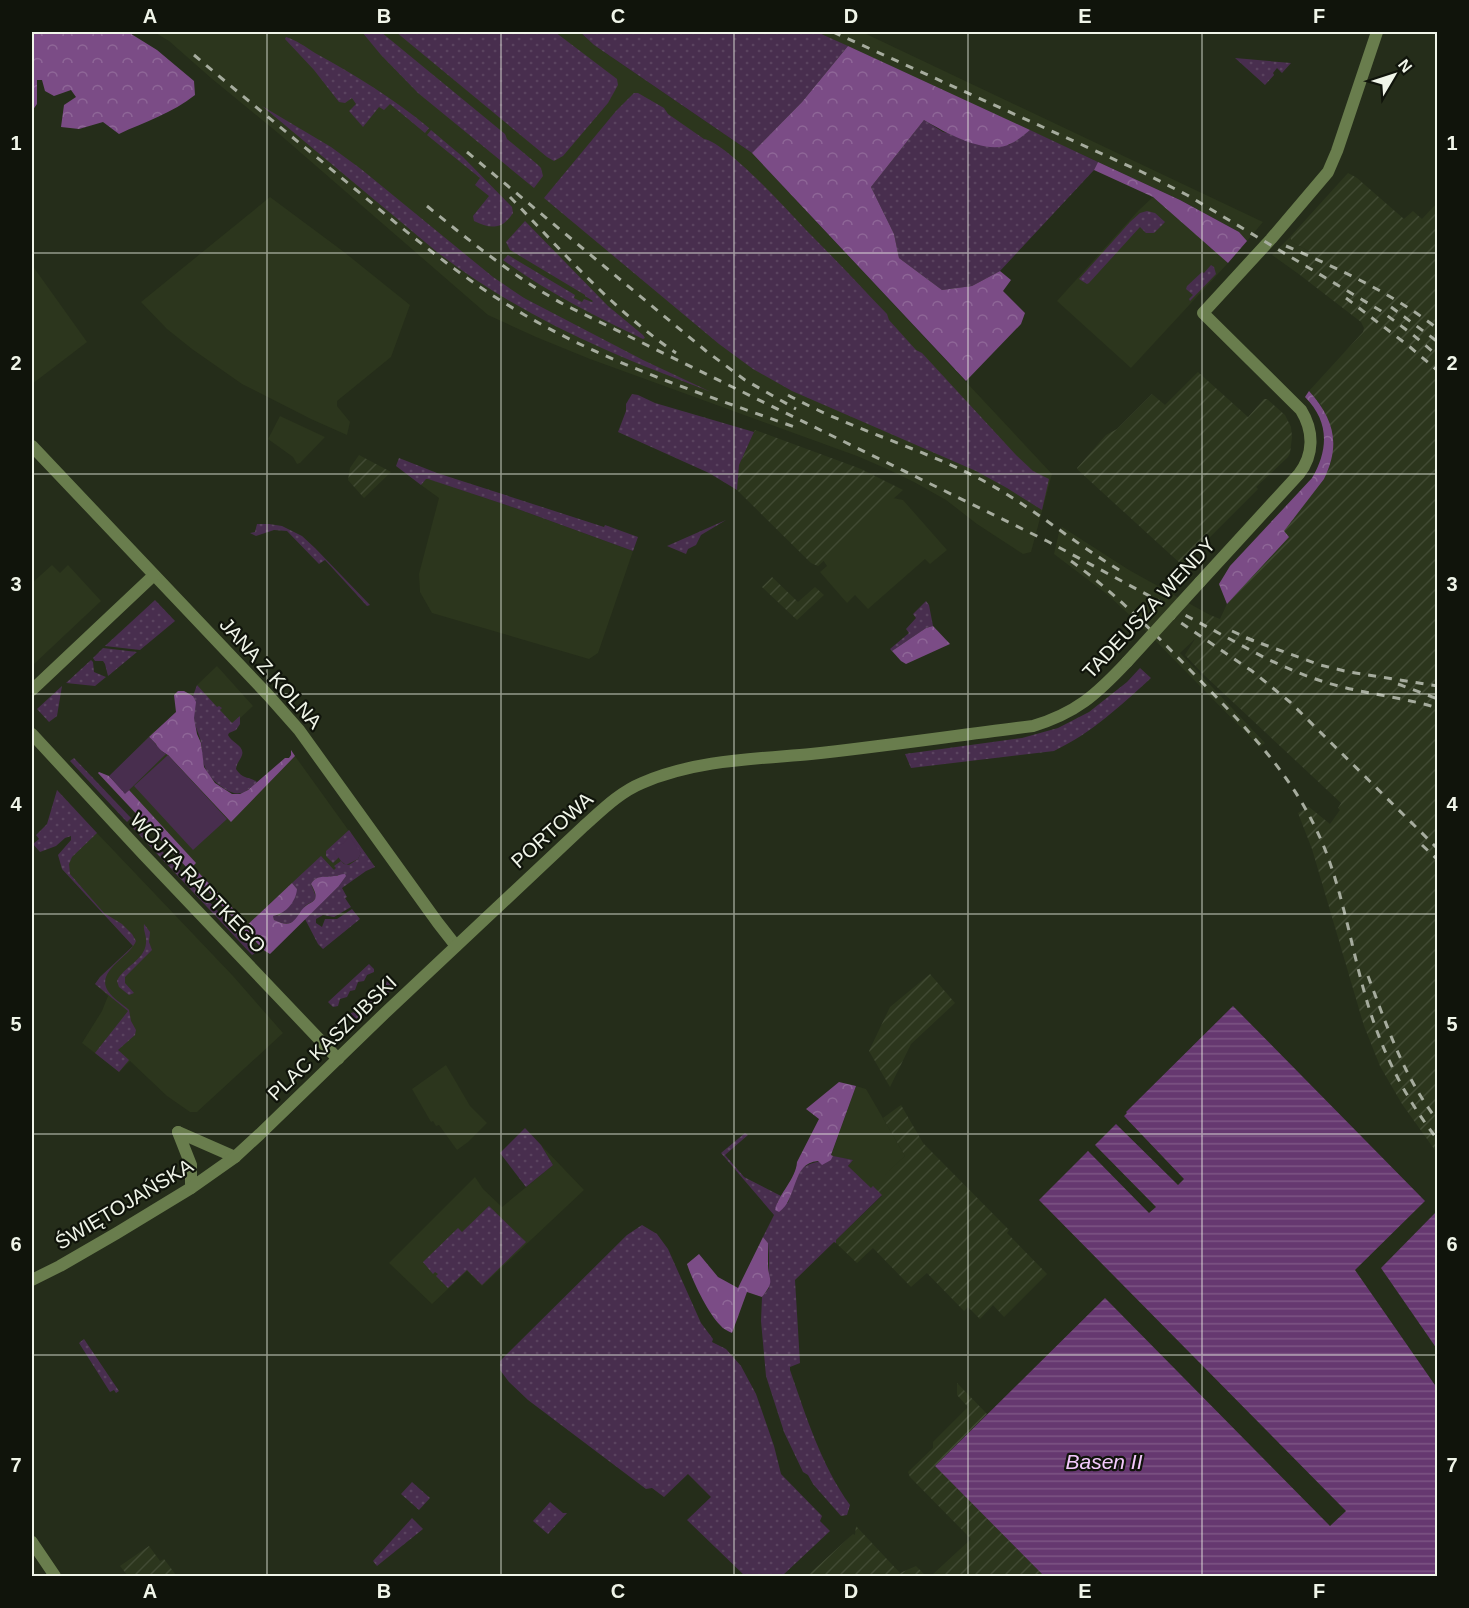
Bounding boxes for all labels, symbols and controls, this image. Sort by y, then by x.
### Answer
text: A [143,5,157,27]
text: B [377,5,391,27]
text: C [611,5,625,27]
text: D [844,5,858,27]
text: E [1078,5,1092,27]
text: F [1313,5,1325,27]
north arrow [1364,45,1424,105]
text: N [1395,56,1416,76]
text: 1 [10,132,22,154]
text: 1 [1446,132,1458,154]
text: 2 [10,352,22,374]
text: 2 [1446,352,1458,374]
street label: TADEUSZA WENDY [1078,533,1220,683]
text: 3 [10,573,22,595]
text: 3 [1446,573,1458,595]
street label: JANA Z KOLNA [216,613,327,733]
street label: PORTOWA [507,787,598,872]
text: 4 [10,793,22,815]
text: 4 [1446,793,1458,815]
street label: WÓJTA RADTKEGO [126,809,270,957]
street label: PLAC KASZUBSKI [263,971,401,1105]
text: 5 [10,1013,22,1035]
text: 5 [1446,1013,1458,1035]
street label: ŚWIĘTOJAŃSKA [51,1153,197,1254]
text: 6 [10,1233,22,1255]
text: 6 [1446,1233,1458,1255]
water label: Basen II [1065,1450,1143,1473]
text: 7 [10,1454,22,1476]
text: 7 [1446,1454,1458,1476]
text: A [143,1580,157,1602]
text: B [377,1580,391,1602]
text: C [611,1580,625,1602]
text: D [844,1580,858,1602]
text: E [1078,1580,1092,1602]
text: F [1313,1580,1325,1602]

